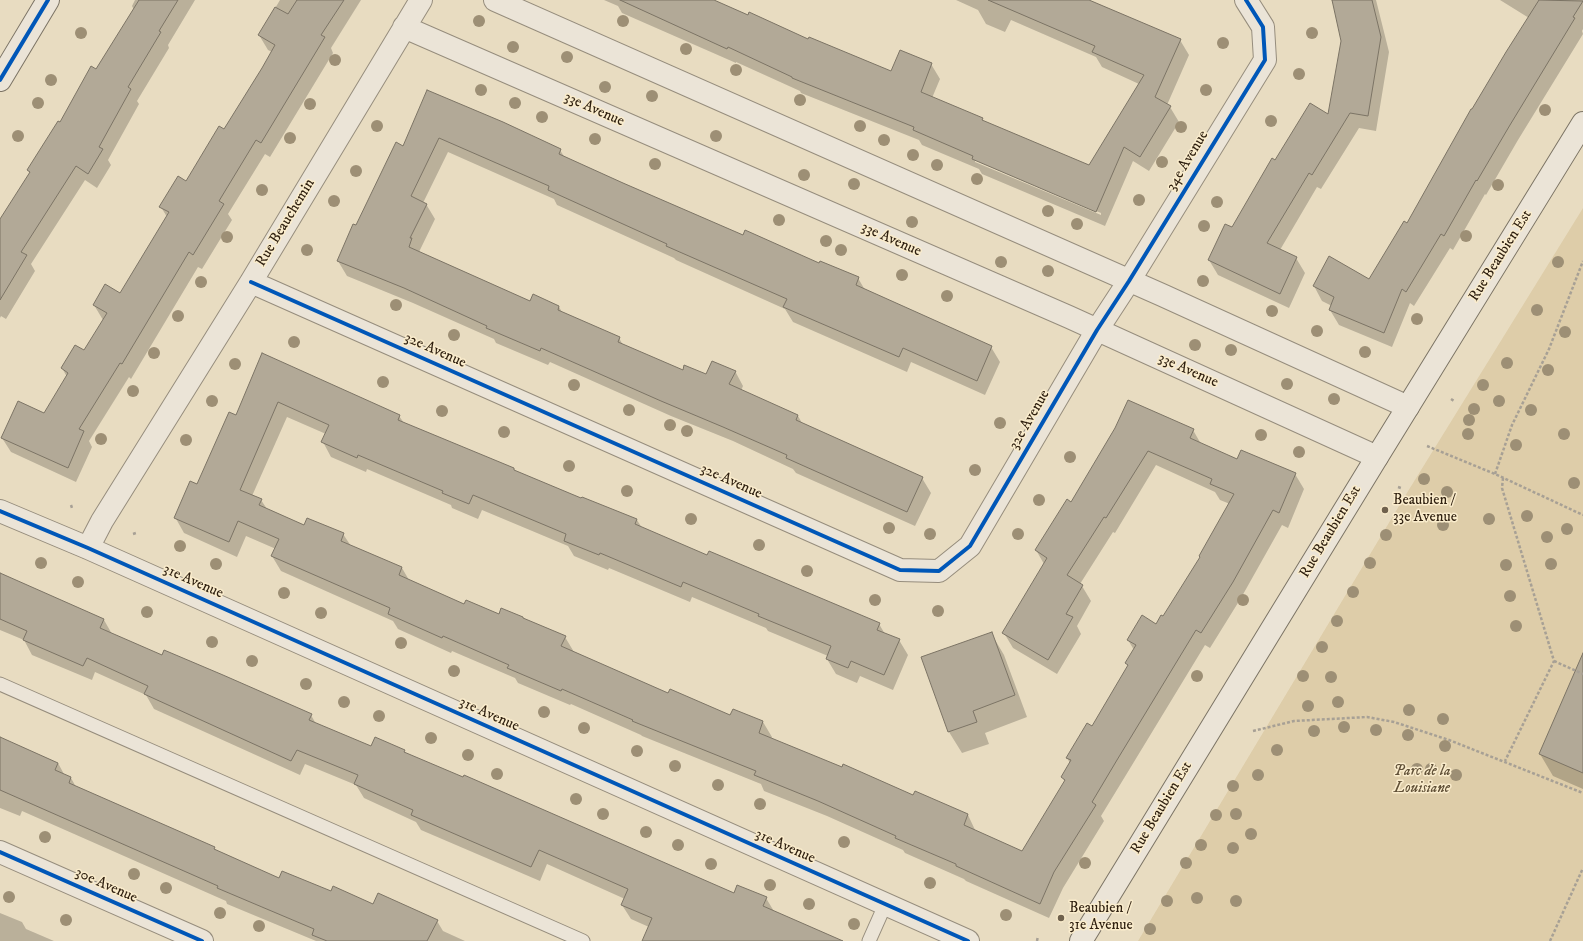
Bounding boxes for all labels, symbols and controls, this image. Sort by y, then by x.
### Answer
street label: 33e Avenue [561,89,627,131]
street label: 34e Avenue [1163,128,1213,194]
street label: Rue Beauchemin [253,176,319,270]
street label: Rue Beaubien Est [1466,207,1536,305]
street label: 33e Avenue [858,219,924,261]
street label: 32e Avenue [401,329,469,373]
street label: 33e Avenue [1155,350,1221,392]
street label: 32e Avenue [1006,387,1054,453]
street label: 32e Avenue [697,460,765,504]
street label: Rue Beaubien Est [1296,483,1366,581]
place label: Beaubien / 33e Avenue [1393,492,1457,527]
marker: Beaubien / 33e Avenue [1380,505,1390,515]
street label: 31e Avenue [160,561,226,603]
street label: 31e Avenue [456,694,522,736]
street label: Rue Beaubien Est [1127,759,1197,857]
park label: Parc de la Louisiane [1394,763,1450,798]
street label: 31e Avenue [752,826,818,868]
street label: 30e Avenue [72,864,140,908]
place label: Beaubien / 31e Avenue [1069,900,1133,935]
marker: Beaubien / 31e Avenue [1056,913,1066,923]

